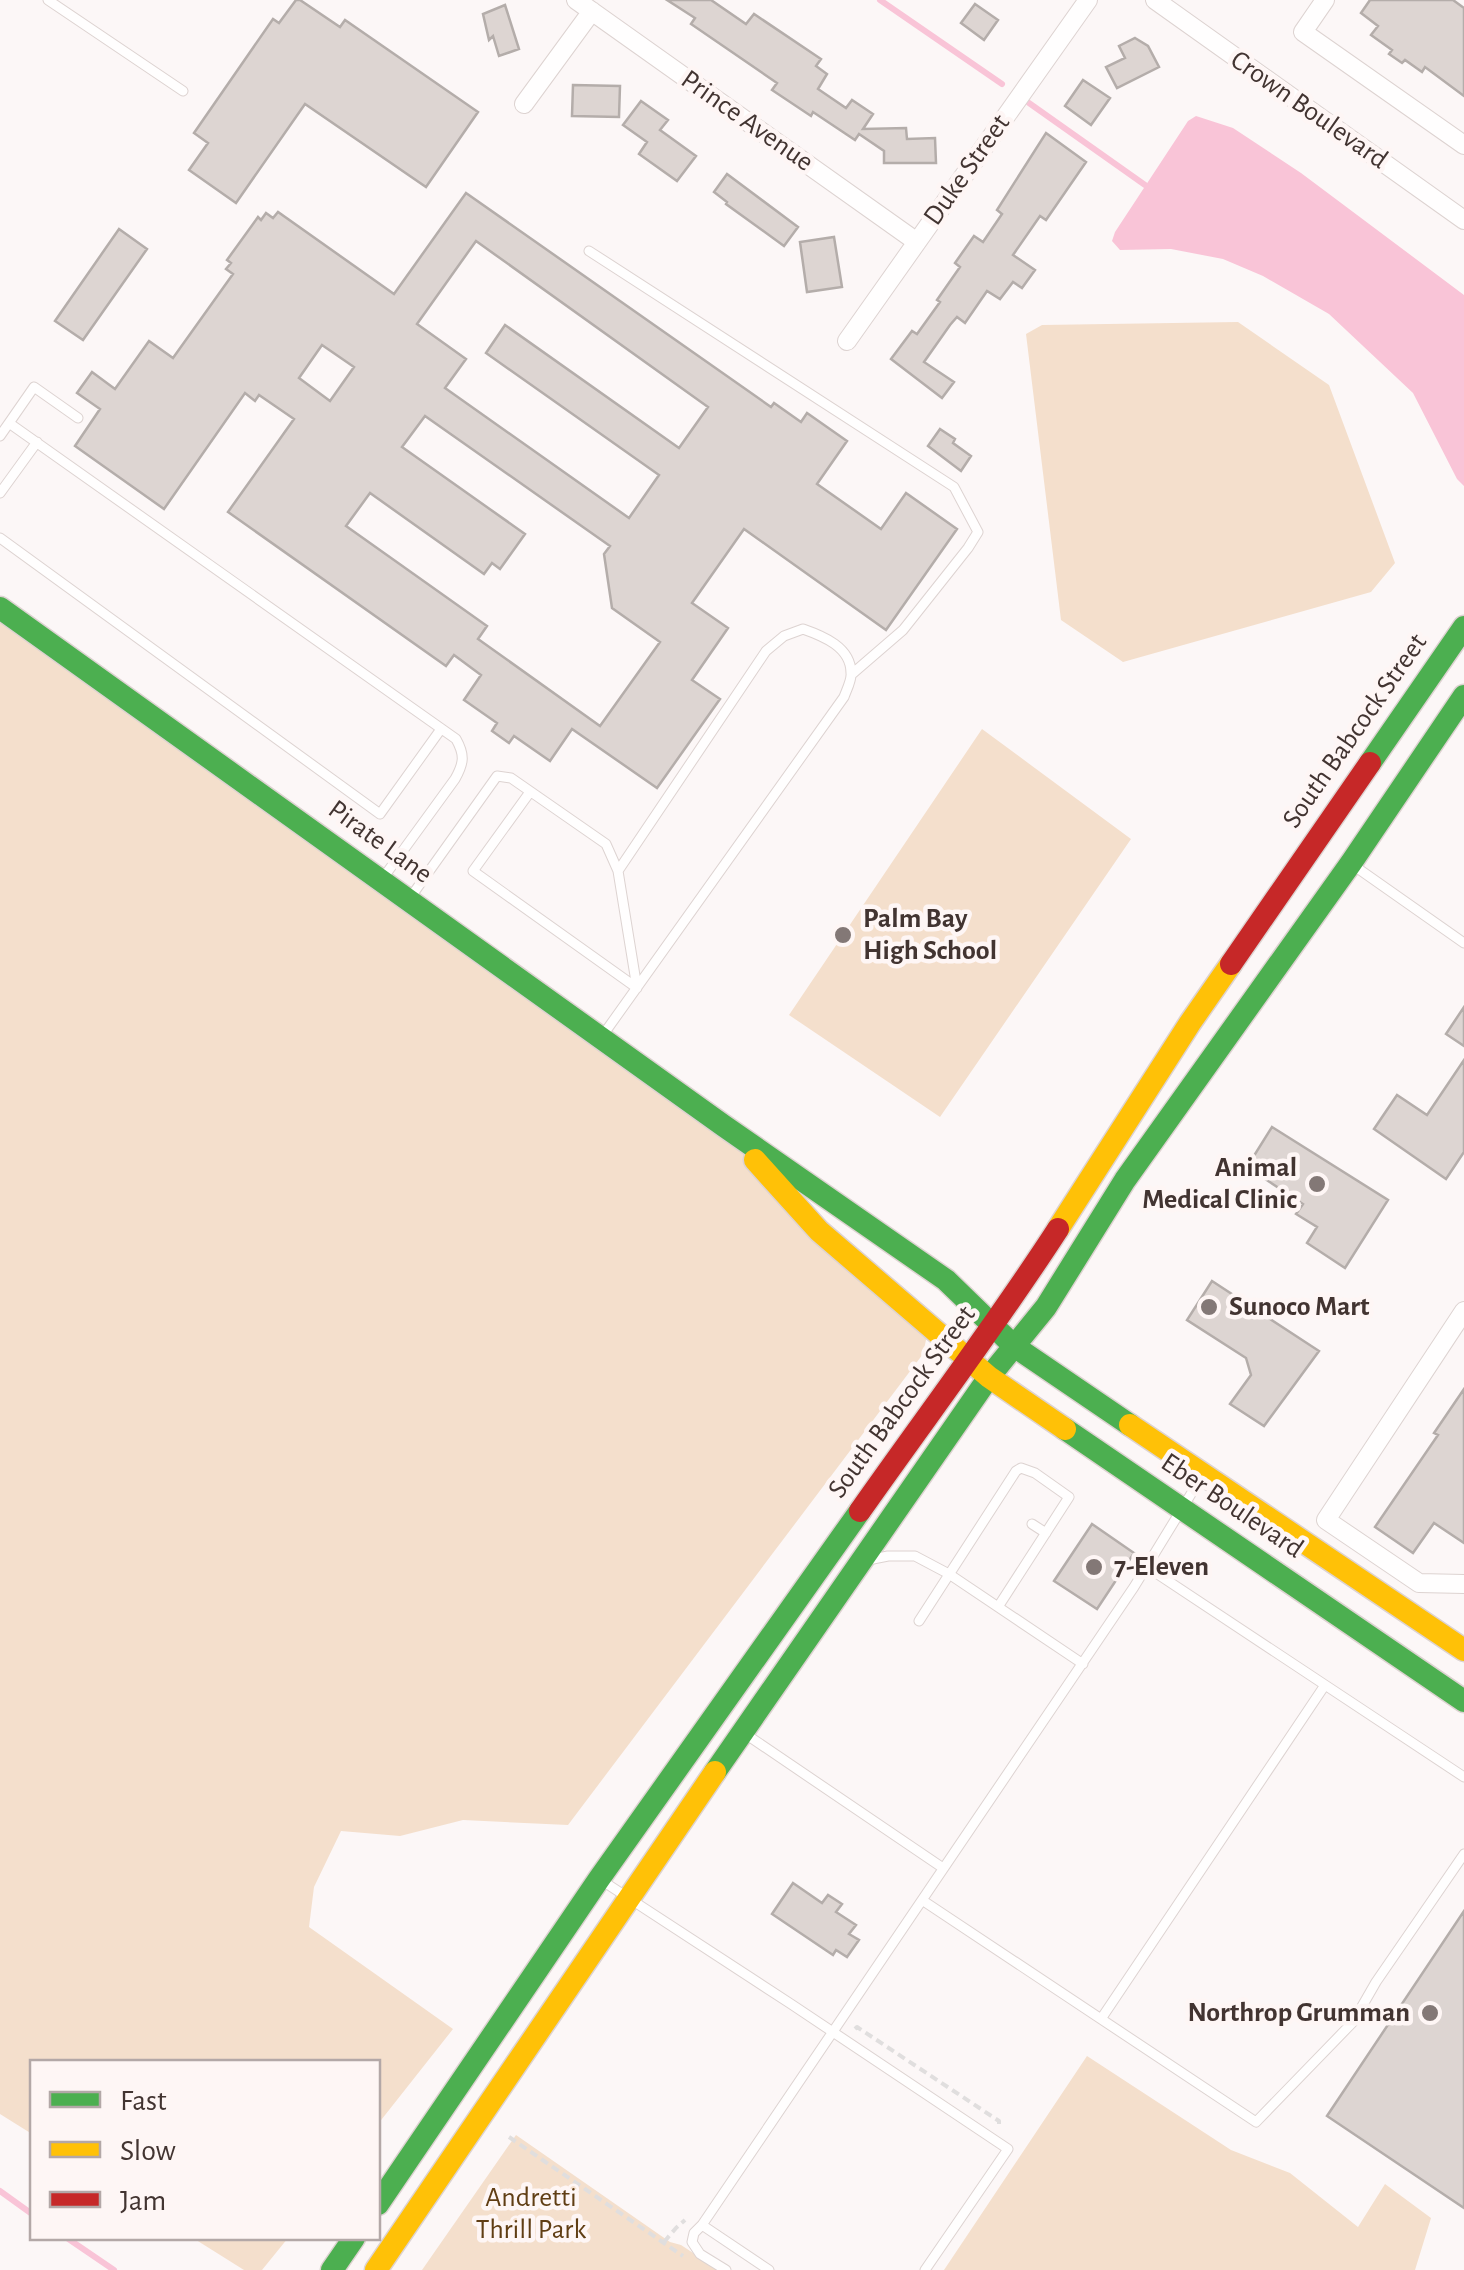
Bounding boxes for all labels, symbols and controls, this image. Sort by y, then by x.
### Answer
street label: Crown Boulevard [1225,46,1393,174]
street label: Prince Avenue [676,65,818,177]
street label: Duke Street [919,109,1015,231]
street label: South Babcock Street [1278,629,1432,833]
street label: Pirate Lane [323,795,437,889]
place label: Palm Bay High School [863,905,997,965]
marker: Palm Bay High School [832,924,854,946]
place label: Animal Medical Clinic [1142,1154,1297,1214]
marker: Animal Medical Clinic [1306,1173,1328,1195]
place label: Sunoco Mart [1229,1293,1370,1321]
marker: Sunoco Mart [1198,1296,1220,1318]
street label: South Babcock Street [823,1301,981,1503]
street label: Eber Boulevard [1156,1448,1308,1564]
place label: 7-Eleven [1114,1553,1209,1581]
marker: 7-Eleven [1083,1556,1105,1578]
place label: Northrop Grumman [1187,1999,1410,2027]
marker: Northrop Grumman [1419,2002,1441,2024]
legend [30,2060,380,2240]
text: Fast [120,2086,167,2116]
text: Slow [120,2136,176,2166]
park label: Andretti Thrill Park [476,2184,586,2244]
text: Jam [120,2186,166,2216]

